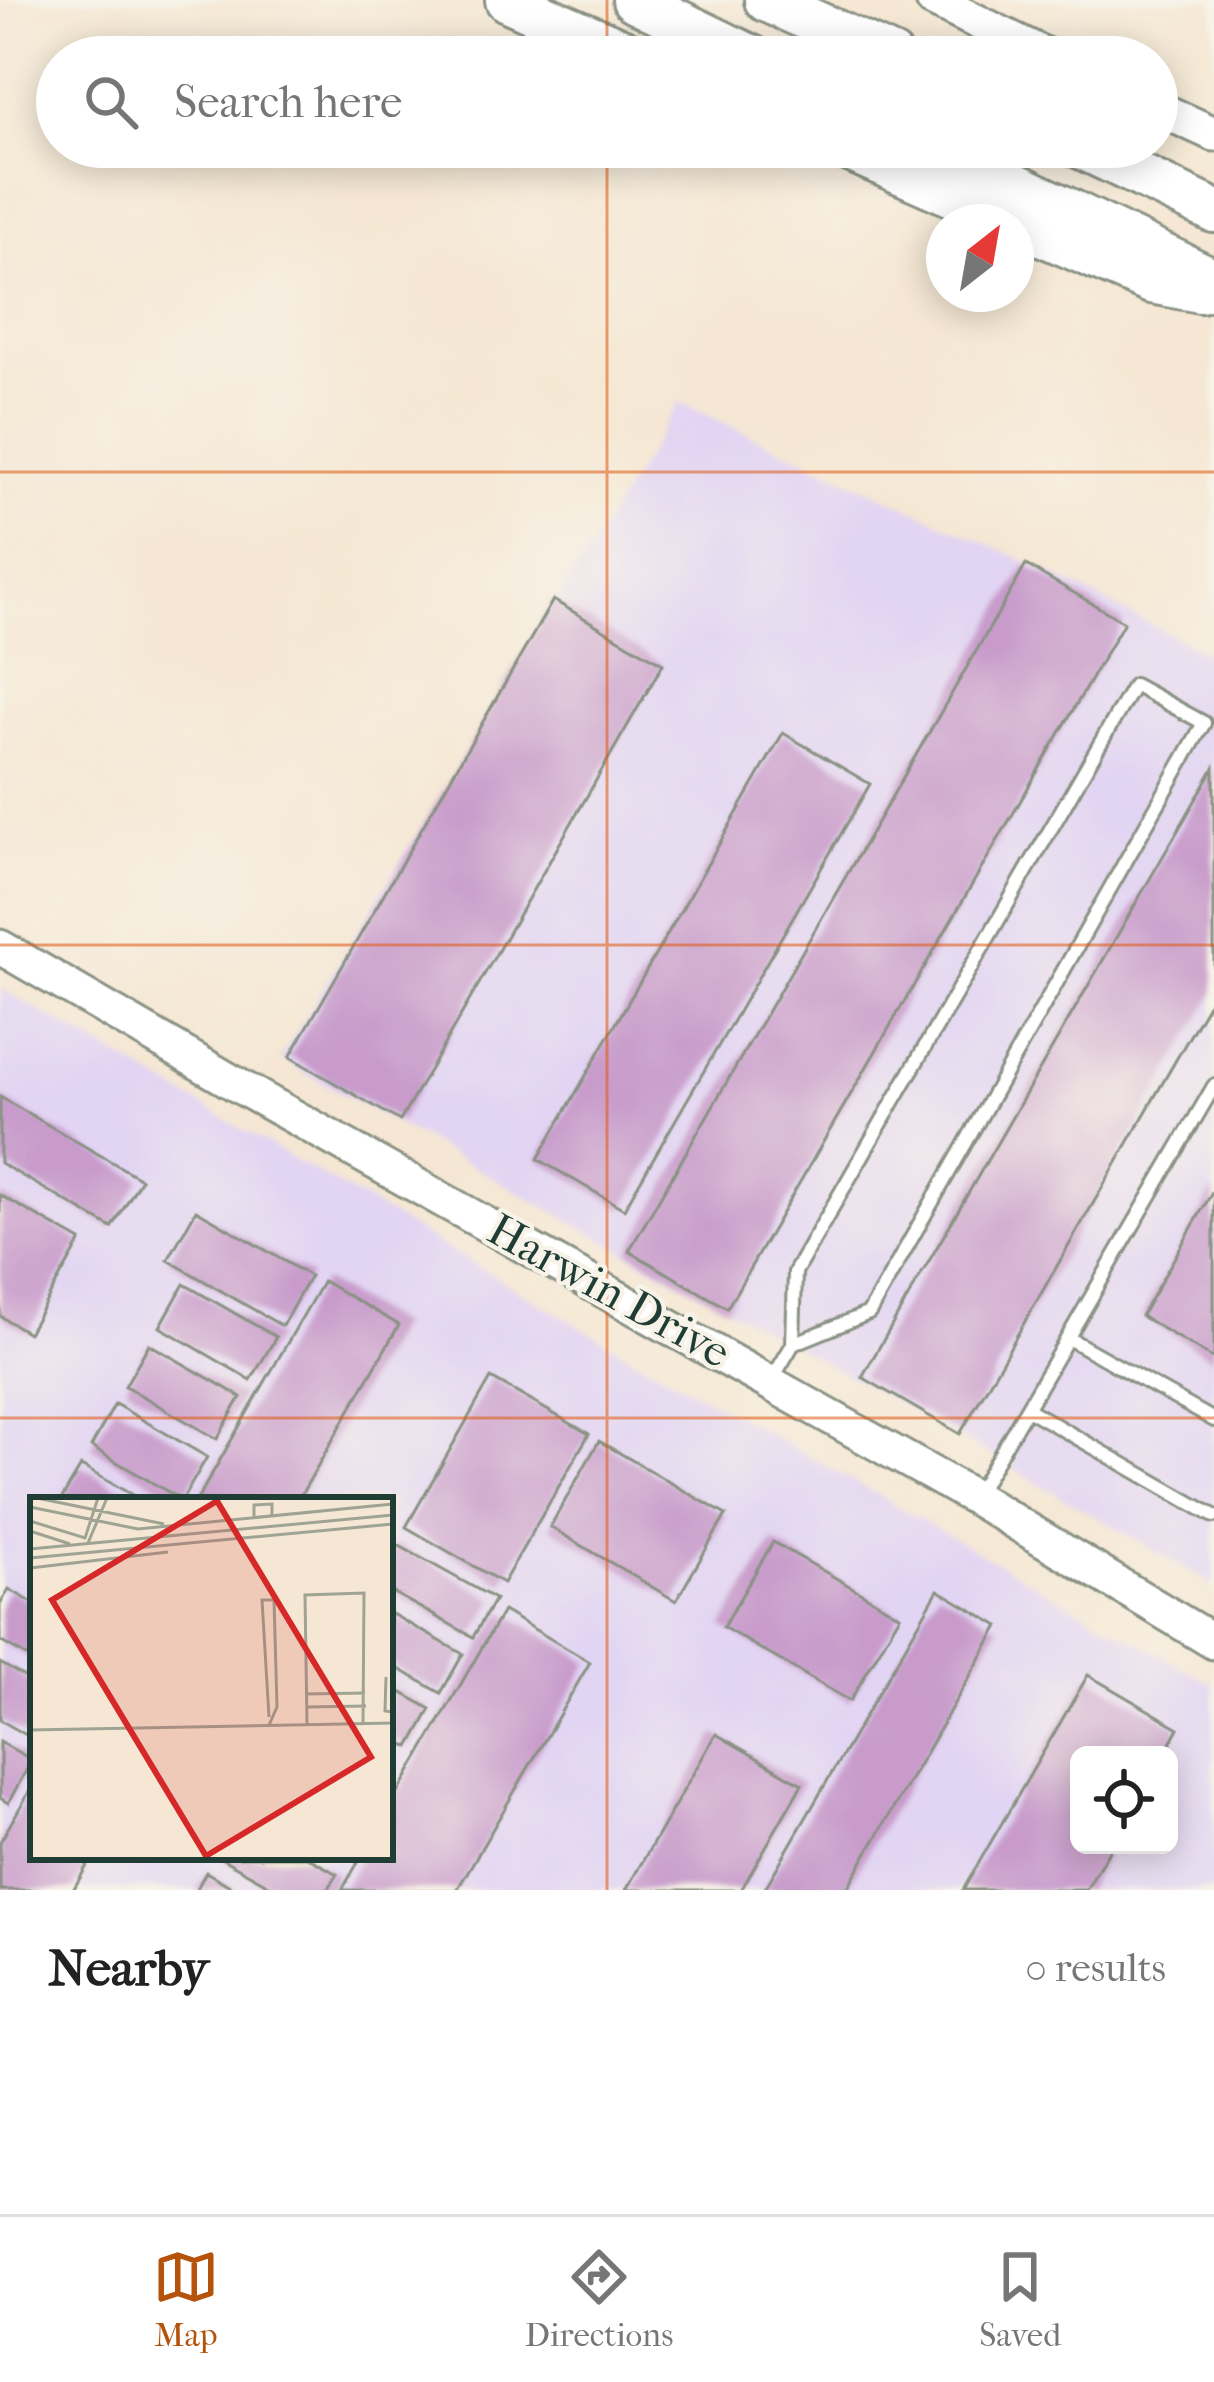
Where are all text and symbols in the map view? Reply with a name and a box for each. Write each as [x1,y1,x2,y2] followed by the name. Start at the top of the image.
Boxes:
[36,36,1178,168] search box
[78,69,144,135] icon: search
[174,76,402,129] text: Search here
[926,204,1034,312] north arrow
[479,1203,739,1379] street label: Harwin Drive
[30,1497,393,1860] inset map
[1070,1746,1178,1854] map controls
[1070,1746,1178,1854] button: locate
[48,1938,209,1998] text: Nearby
[1025,1945,1166,1991] text: 0 results
[153,2244,219,2355] tab: Map
[525,2244,673,2355] tab: Directions
[979,2244,1061,2355] tab: Saved

